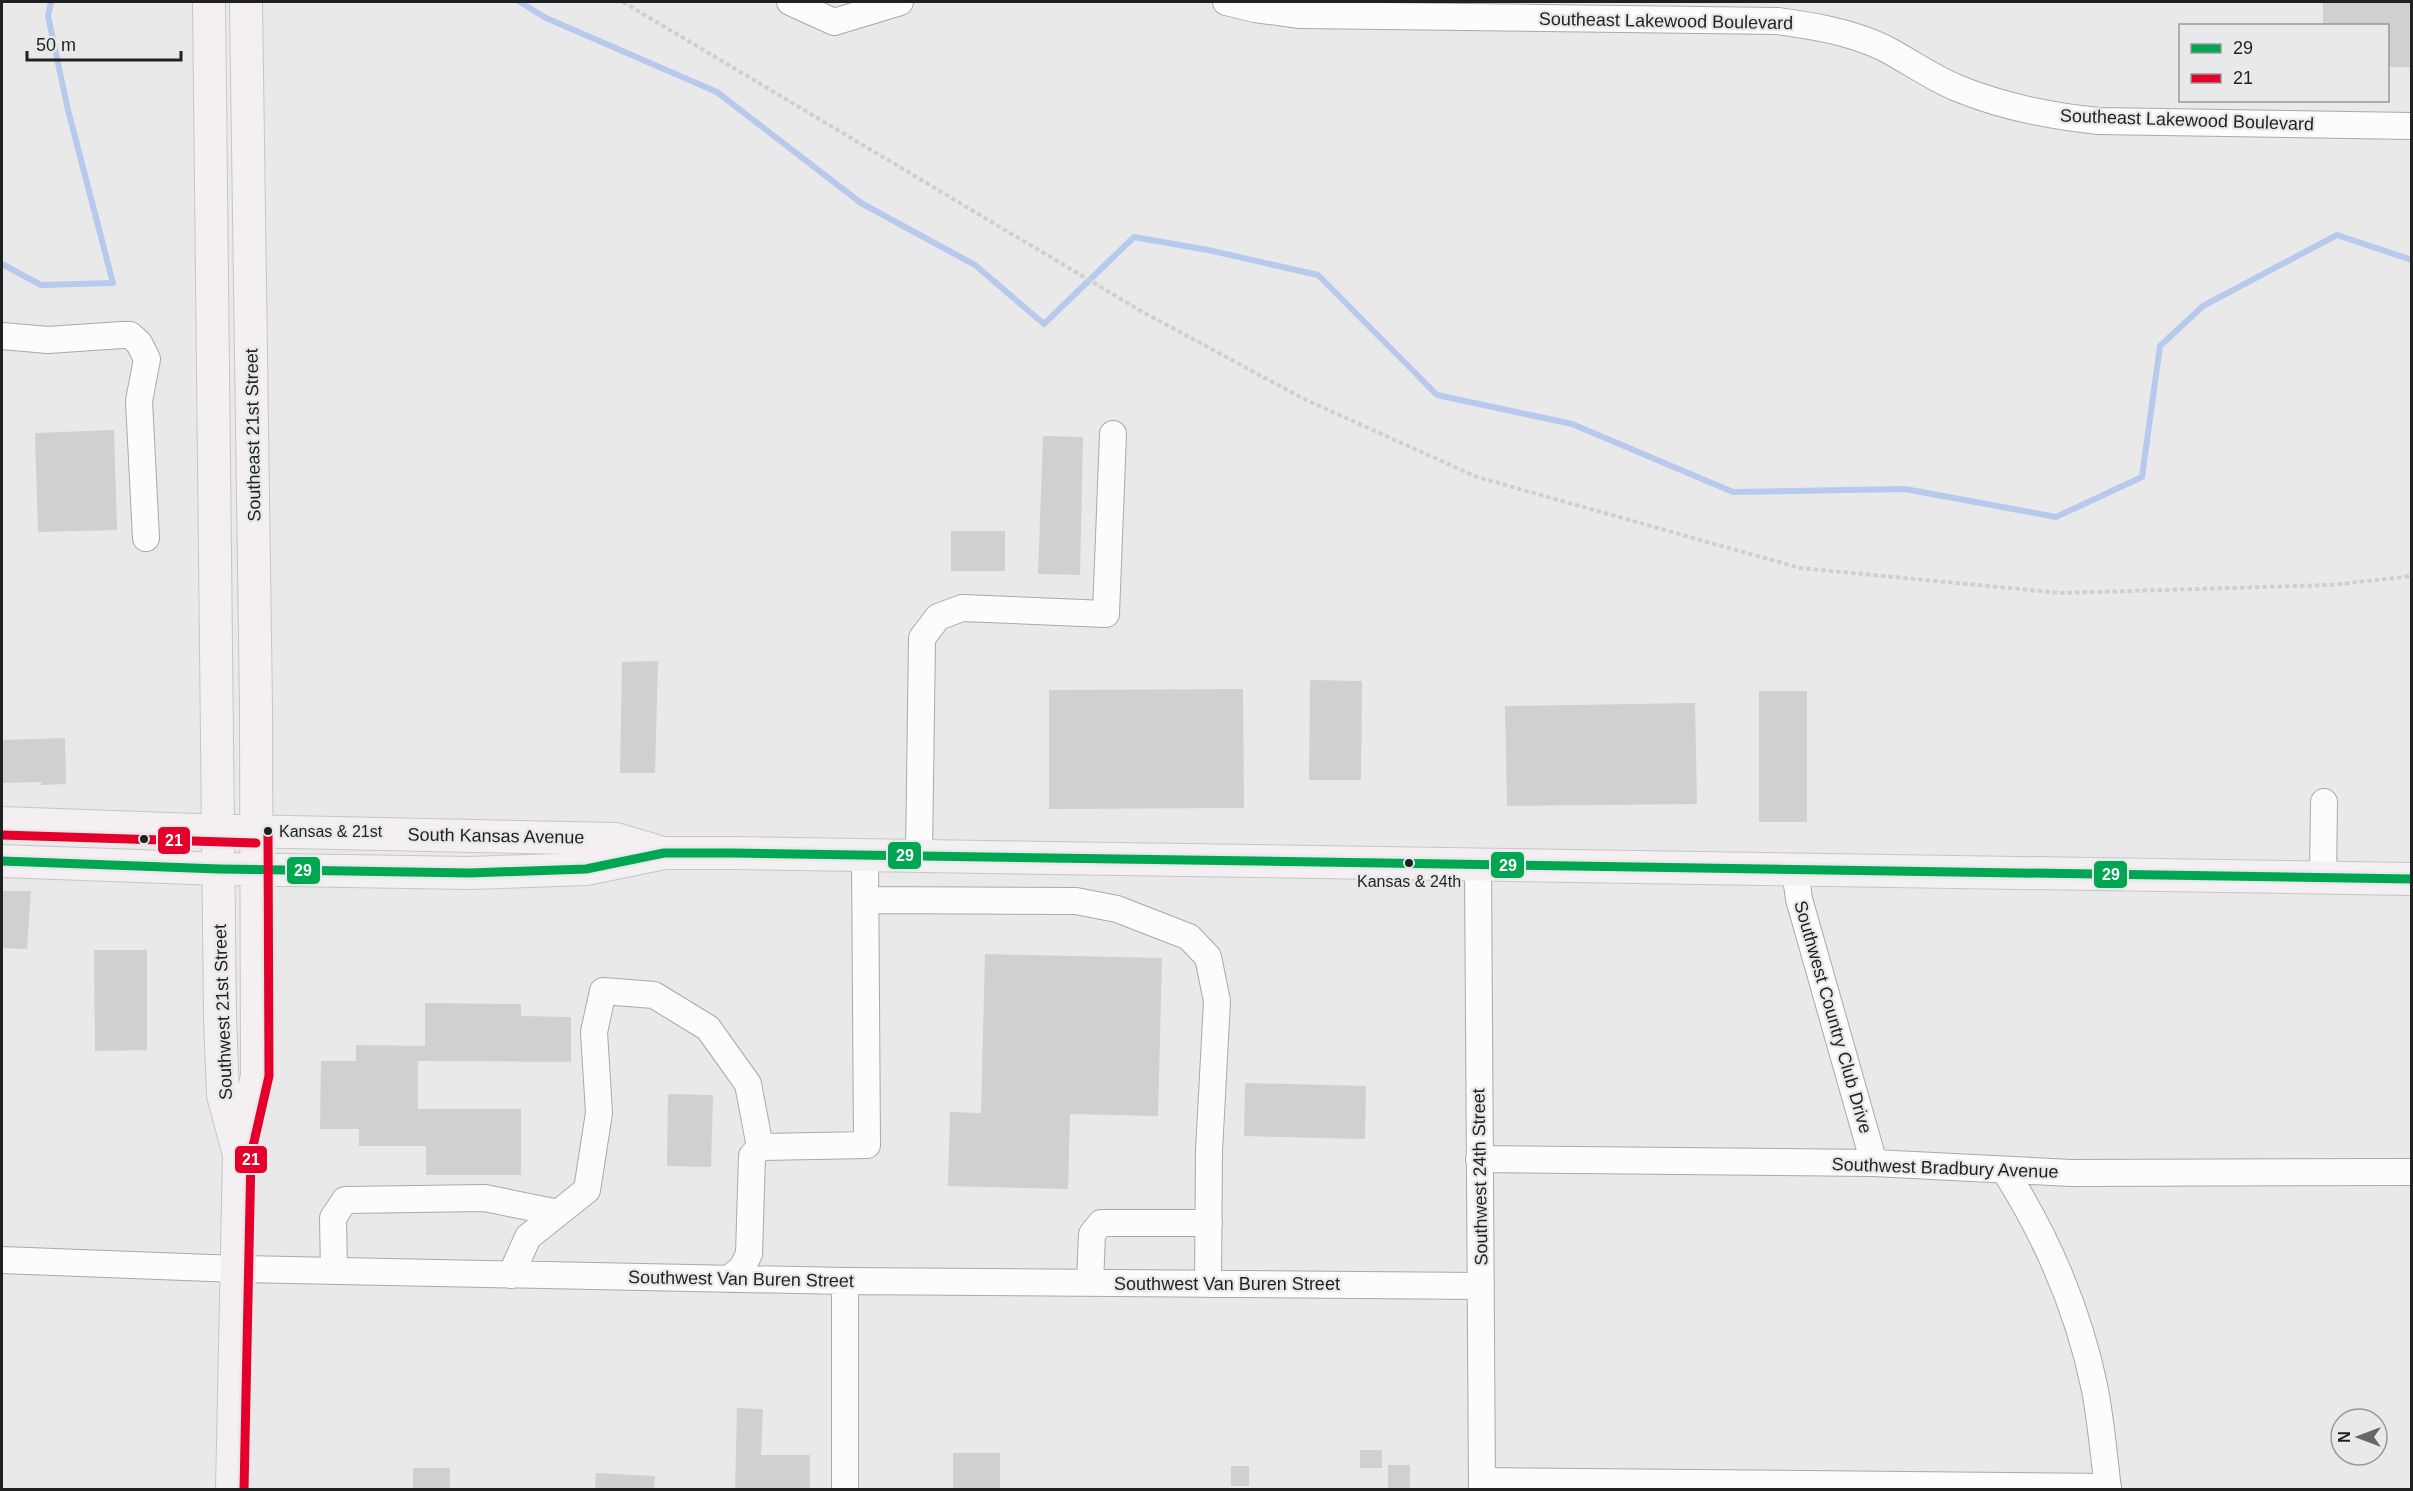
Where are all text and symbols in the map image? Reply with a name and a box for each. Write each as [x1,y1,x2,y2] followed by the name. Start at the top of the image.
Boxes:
[1539,9,1793,33] street label: Southeast Lakewood Boulevard
[27,24,182,62] scale bar
[2179,24,2389,102] legend
[36,35,76,55] text: 50 m
[2233,38,2253,58] text: 29
[2233,68,2253,88] text: 21
[2060,106,2314,134] street label: Southeast Lakewood Boulevard
[241,348,265,522] street label: Southeast 21st Street
[279,823,383,840] place label: Kansas & 21st
[407,824,585,848] street label: South Kansas Avenue
[262,825,274,837] marker: Kansas & 21st
[157,826,191,855] line badge: 21
[165,832,183,849] text: 21
[138,833,150,845] unlabelled marker
[887,841,922,870] line badge: 29
[896,847,914,864] text: 29
[1490,851,1525,879] line badge: 29
[286,856,321,885] line badge: 29
[1403,857,1415,869] marker: Kansas & 24th
[1499,857,1517,874] text: 29
[2093,860,2128,889] line badge: 29
[294,862,312,879] text: 29
[2102,866,2120,883] text: 29
[1357,873,1461,890] place label: Kansas & 24th
[1790,898,1876,1136] street label: Southwest Country Club Drive
[210,924,236,1100] street label: Southwest 21st Street
[1468,1088,1492,1266] street label: Southwest 24th Street
[234,1145,268,1174] line badge: 21
[242,1151,260,1168] text: 21
[1831,1154,2059,1182] street label: Southwest Bradbury Avenue
[628,1267,854,1291] street label: Southwest Van Buren Street
[1114,1274,1340,1294] street label: Southwest Van Buren Street
[2329,1407,2389,1467] north arrow
[2336,1431,2353,1443] text: N

